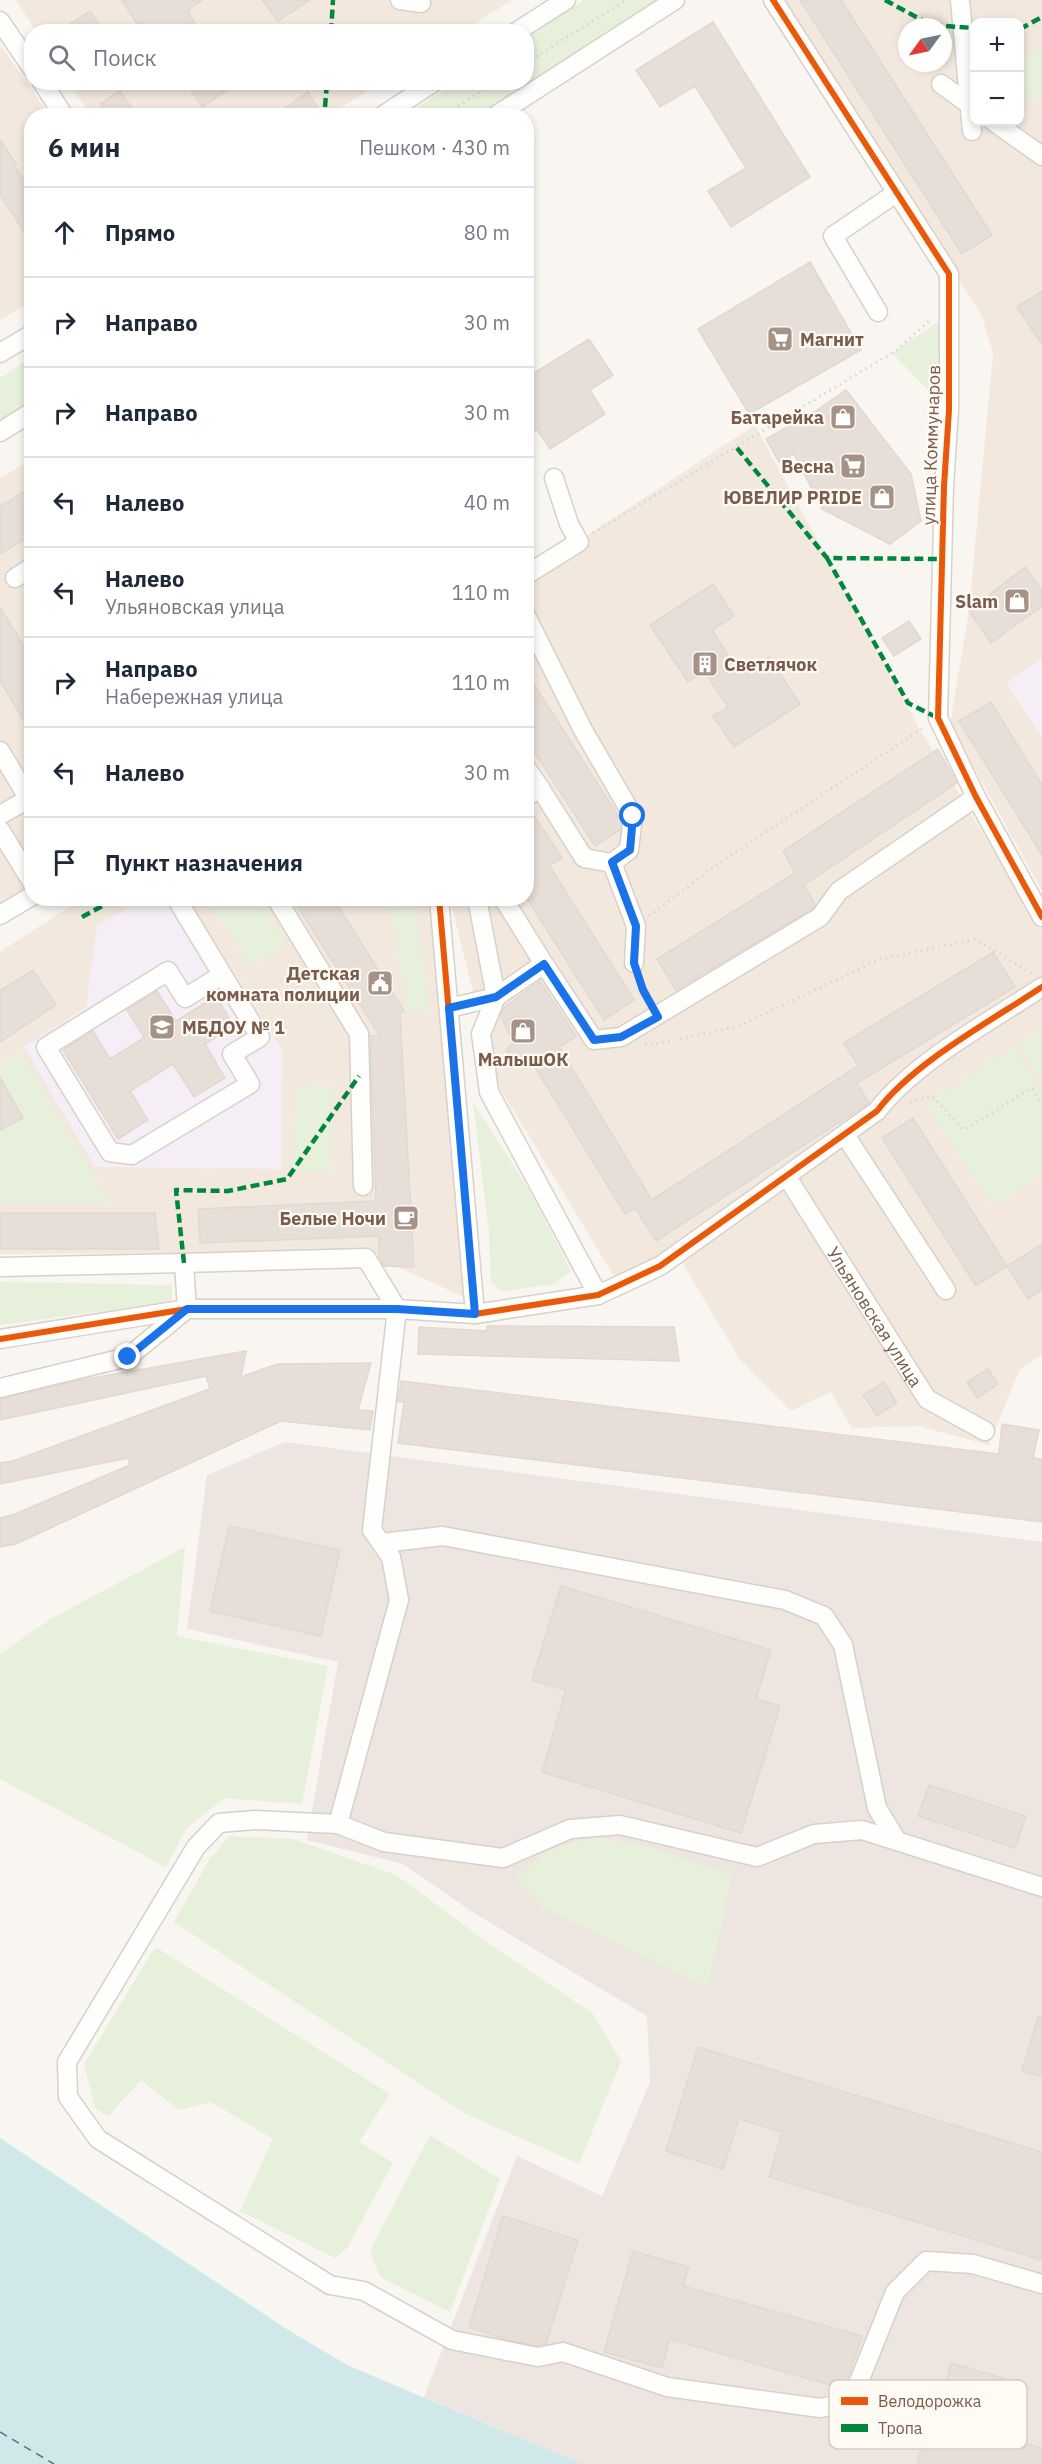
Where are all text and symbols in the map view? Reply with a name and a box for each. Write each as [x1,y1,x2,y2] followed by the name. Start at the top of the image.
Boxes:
[898,18,952,72] north arrow
[970,18,1024,126] map controls
[970,18,1024,72] button: +
[24,24,534,90] search box
[45,41,78,74] icon: search
[93,43,157,72] text: Поиск
[970,72,1024,126] button: −
[48,130,120,164] text: 6 мин
[359,134,510,161] text: Пешком · 430 m
[48,216,81,249] icon: ahead
[105,218,175,247] text: Прямо
[464,219,510,246] text: 80 m
[48,306,81,339] icon: right
[105,308,198,337] text: Направо
[464,309,510,336] text: 30 m
[765,324,795,354] supermarket icon: Магнит
[800,328,864,351] place label: Магнит
[917,364,945,526] street label: улица Коммунаров
[48,396,81,429] icon: right
[105,398,198,427] text: Направо
[464,399,510,426] text: 30 m
[828,402,858,432] shop icon: Батарейка
[730,406,824,429] place label: Батарейка
[838,451,868,481] supermarket icon: Весна
[781,455,834,478] place label: Весна
[867,482,897,512] shop icon: ЮВЕЛИР PRIDE
[48,486,81,519] icon: left
[723,486,862,509] place label: ЮВЕЛИР PRIDE
[105,488,184,517] text: Налево
[464,489,510,516] text: 40 m
[105,564,184,593] text: Налево
[48,576,81,609] icon: left
[452,579,510,606] text: 110 m
[1002,586,1032,616] shop icon: Slam
[955,590,998,613] place label: Slam
[105,593,285,620] text: Ульяновская улица
[690,649,720,679] building icon: Светлячок
[724,653,817,676] place label: Светлячок
[105,654,198,683] text: Направо
[48,666,81,699] icon: right
[452,669,510,696] text: 110 m
[105,683,283,710] text: Набережная улица
[48,756,81,789] icon: left
[105,758,184,787] text: Налево
[464,759,510,786] text: 30 m
[619,802,645,828] route start
[48,846,81,879] icon: arrive
[105,848,303,877] text: Пункт назначения
[206,962,360,1006] place label: Детская комната полиции
[365,968,395,998] public building icon: Детская комната полиции
[147,1012,177,1042] school or university icon: МБДОУ № 1
[182,1016,285,1039] place label: МБДОУ № 1
[508,1016,538,1046] shop icon: МалышОК
[478,1048,568,1071] place label: МалышОК
[391,1203,421,1233] cafe icon: Белые Ночи
[280,1207,386,1230] place label: Белые Ночи
[822,1242,928,1391] street label: Ульяновская улица
[114,1343,140,1369] route end
[829,2380,1027,2449] legend
[878,2391,982,2411] text: Велодорожка
[878,2418,923,2438] text: Тропа

